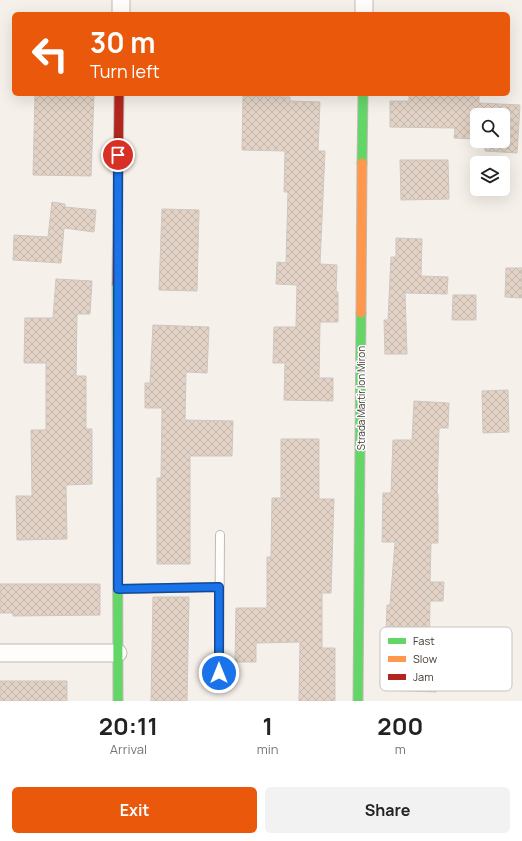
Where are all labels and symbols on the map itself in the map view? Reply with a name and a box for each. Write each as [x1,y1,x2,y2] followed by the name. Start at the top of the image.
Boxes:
[101,138,135,172] pin
[354,346,368,450] street label: Strada Martir Ion Miron
[380,627,512,691] legend
[413,633,435,648] text: Fast
[413,651,438,666] text: Slow
[198,652,240,694] position arrow
[413,669,434,684] text: Jam

